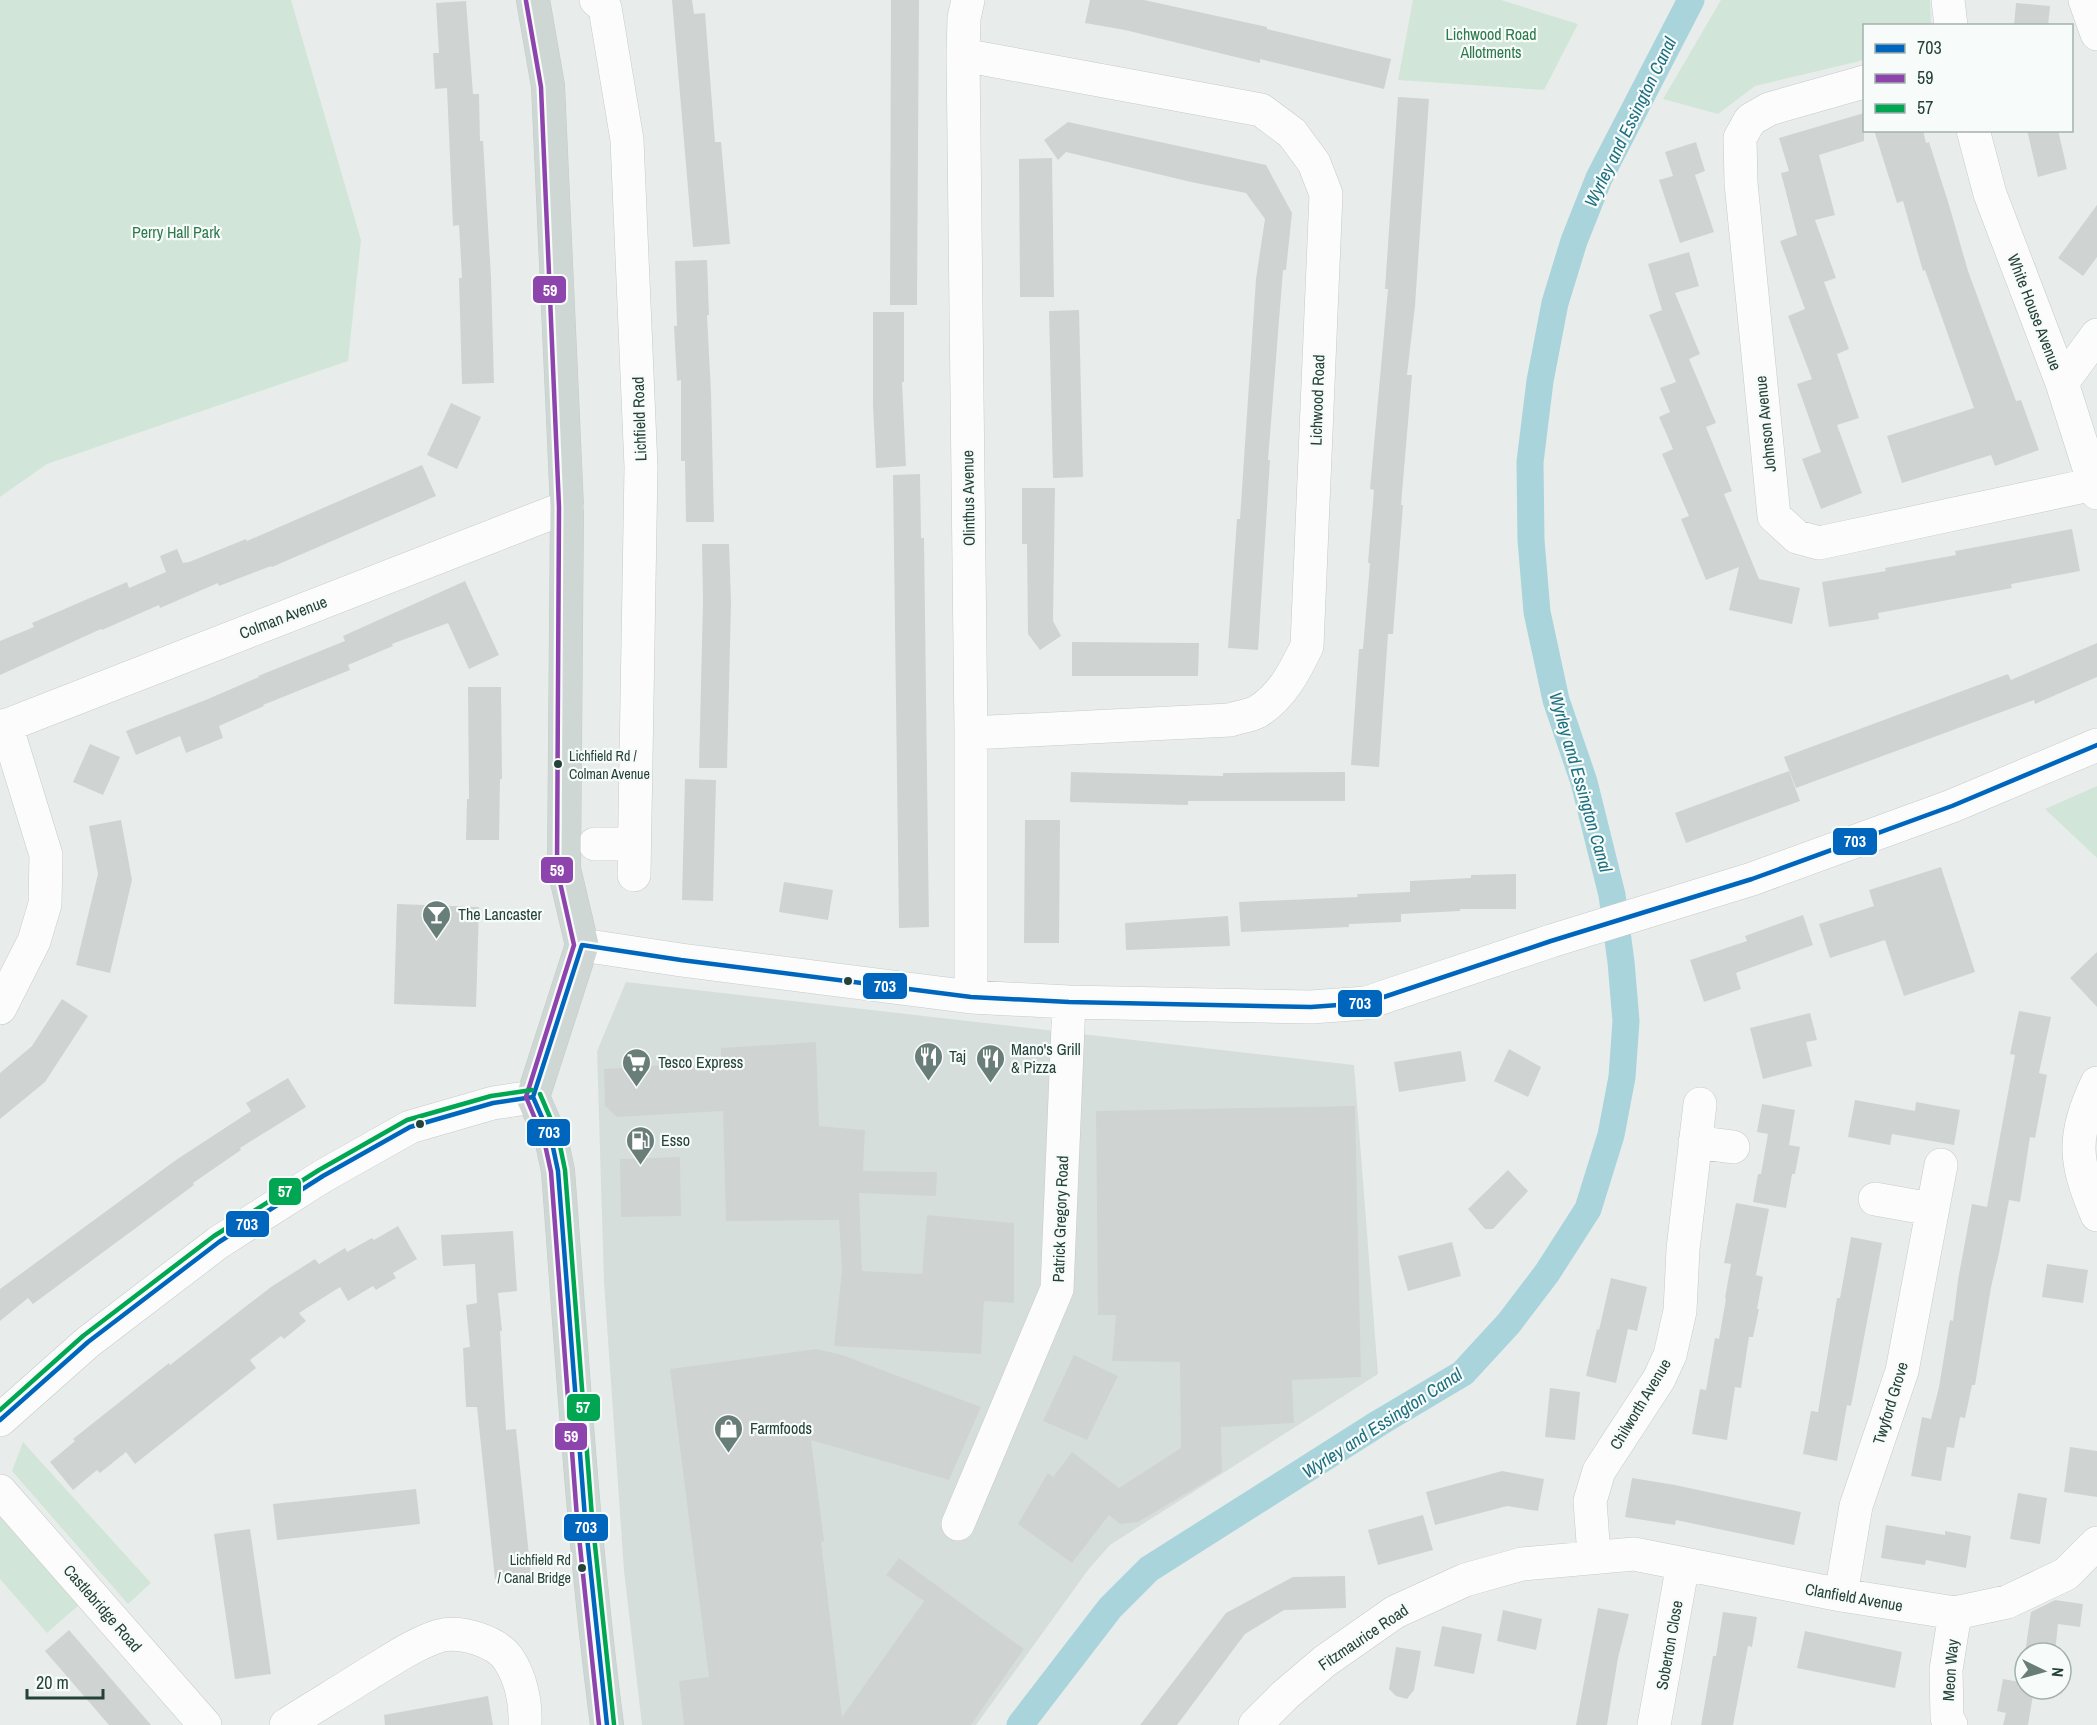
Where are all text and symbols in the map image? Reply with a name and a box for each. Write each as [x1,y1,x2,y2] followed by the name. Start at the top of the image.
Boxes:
[1445,23,1537,63] park label: Lichwood Road Allotments
[1863,24,2073,132] legend
[1578,32,1682,211] water label: Wyrley and Essington Canal
[1917,35,1942,60] text: 703
[1917,65,1933,90] text: 59
[1917,95,1933,120] text: 57
[132,221,221,243] park label: Perry Hall Park
[2003,251,2067,373] street label: White House Avenue
[532,275,567,304] line badge: 59
[543,279,557,301] text: 59
[1304,354,1330,446] street label: Lichwood Road
[1749,375,1781,473] street label: Johnson Avenue
[627,376,651,462] street label: Lichfield Road
[956,450,980,546] street label: Olinthus Avenue
[236,590,330,644] street label: Colman Avenue
[1543,689,1619,876] water label: Wyrley and Essington Canal
[569,747,650,783] place label: Lichfield Rd / Colman Avenue
[552,758,564,770] marker: Lichfield Rd / Colman Avenue
[1832,827,1878,856] line badge: 703
[1844,830,1866,852] text: 703
[540,856,574,884] line badge: 59
[550,859,564,881] text: 59
[421,898,453,940] bar icon: The Lancaster
[458,903,543,925] place label: The Lancaster
[862,972,908,1000] line badge: 703
[842,975,854,987] unlabelled marker
[874,975,896,997] text: 703
[1337,989,1383,1018] line badge: 703
[1349,992,1371,1014] text: 703
[1011,1038,1081,1078] place label: Mano's Grill & Pizza
[912,1040,944,1082] restaurant icon: Taj
[974,1042,1006,1084] restaurant icon: Mano's Grill & Pizza
[949,1045,966,1067] place label: Taj
[621,1046,653,1088] supermarket icon: Tesco Express
[658,1051,743,1073] place label: Tesco Express
[414,1118,426,1130] unlabelled marker
[526,1118,571,1147] line badge: 703
[538,1121,560,1143] text: 703
[624,1124,656,1166] fuel station icon: Esso
[661,1129,690,1151] place label: Esso
[1047,1155,1073,1283] street label: Patrick Gregory Road
[268,1177,302,1206] line badge: 57
[278,1180,292,1202] text: 57
[225,1210,270,1238] line badge: 703
[236,1213,258,1235] text: 703
[1604,1354,1676,1454] street label: Chilworth Avenue
[1867,1359,1913,1447] street label: Twyford Grove
[1297,1361,1467,1484] water label: Wyrley and Essington Canal
[566,1393,601,1422] line badge: 57
[576,1396,590,1418] text: 57
[713,1412,745,1454] shop icon: Farmfoods
[750,1417,812,1439] place label: Farmfoods
[554,1422,588,1451] line badge: 59
[564,1425,578,1447] text: 59
[563,1513,609,1542] line badge: 703
[575,1516,597,1538] text: 703
[498,1551,571,1587] place label: Lichfield Rd / Canal Bridge
[59,1559,147,1657] street label: Castlebridge Road
[576,1562,588,1574] marker: Lichfield Rd / Canal Bridge
[1803,1578,1905,1616] street label: Clanfield Avenue
[1314,1599,1412,1675] street label: Fitzmaurice Road
[1650,1599,1688,1691] street label: Soberton Close
[1937,1638,1963,1702] street label: Meon Way
[2013,1641,2073,1701] north arrow
[27,1662,104,1700] scale bar
[2047,1667,2069,1678] text: N
[36,1670,69,1695] text: 20 m

